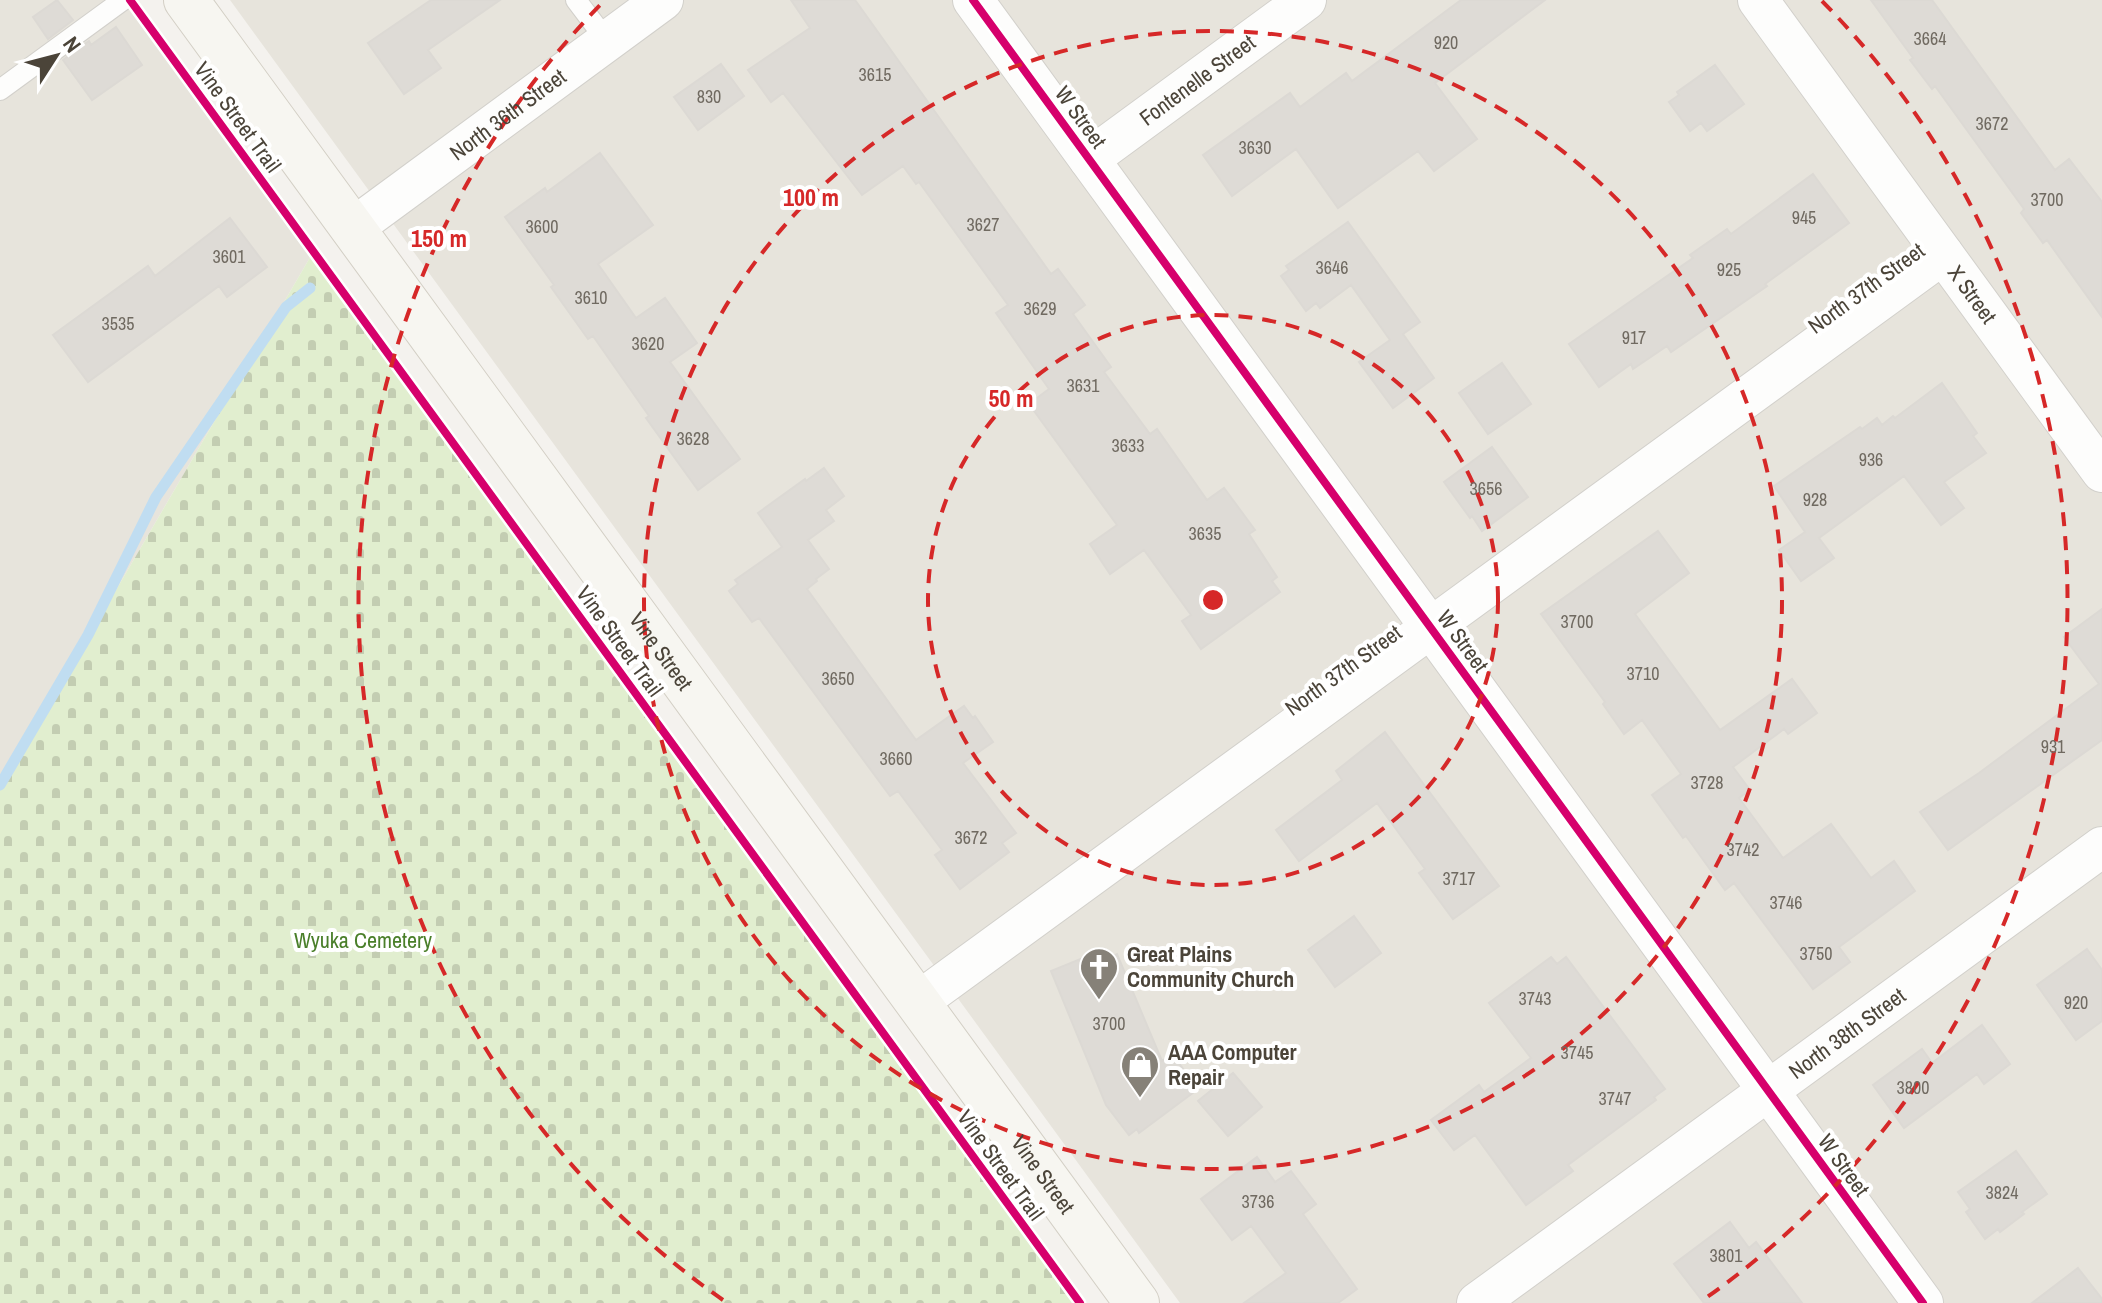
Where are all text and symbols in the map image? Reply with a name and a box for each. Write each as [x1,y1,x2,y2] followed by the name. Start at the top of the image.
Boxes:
[16,16,96,96] north arrow
[1914,26,1946,51] house number: 3664
[1133,27,1261,132] street label: Fontenelle Street
[56,30,88,58] text: N
[1434,30,1458,55] house number: 920
[188,56,288,178] street label: Vine Street Trail
[443,61,572,167] street label: North 36th Street
[859,62,891,87] house number: 3615
[1048,80,1114,154] street label: W Street
[697,84,721,109] house number: 830
[1976,111,2008,136] house number: 3672
[1239,135,1271,160] house number: 3630
[783,181,839,213] text: 100 m
[2031,187,2063,212] house number: 3700
[1792,205,1816,230] house number: 945
[967,212,999,237] house number: 3627
[526,214,558,239] house number: 3600
[411,222,467,254] text: 150 m
[1802,235,1930,341] street label: North 37th Street
[213,244,246,269] house number: 3601
[1316,255,1348,280] house number: 3646
[1717,257,1741,282] house number: 925
[1941,259,2004,329] street label: X Street
[575,285,607,310] house number: 3610
[1024,296,1056,321] house number: 3629
[102,311,134,336] house number: 3535
[1622,325,1646,350] house number: 917
[632,331,664,356] house number: 3620
[1067,373,1100,398] house number: 3631
[989,382,1033,414] text: 50 m
[677,426,709,451] house number: 3628
[1112,433,1144,458] house number: 3633
[1859,447,1883,472] house number: 936
[1470,476,1502,501] house number: 3656
[1803,487,1827,512] house number: 928
[1189,521,1221,546] house number: 3635
[571,580,669,702] street label: Vine Street Trail
[1199,586,1227,614] centre of rings
[1430,604,1496,678] street label: W Street
[625,607,699,695] street label: Vine Street
[1561,609,1593,634] house number: 3700
[1279,617,1407,723] street label: North 37th Street
[1627,661,1659,686] house number: 3710
[822,666,854,691] house number: 3650
[2041,734,2066,759] house number: 931
[880,746,912,771] house number: 3660
[1691,770,1723,795] house number: 3728
[955,825,987,850] house number: 3672
[1727,837,1759,862] house number: 3742
[1443,866,1475,891] house number: 3717
[1770,890,1802,915] house number: 3746
[294,925,432,955] park label: Wyuka Cemetery
[1127,939,1294,994] place label: Great Plains Community Church
[1800,941,1832,966] house number: 3750
[1078,946,1120,1001] church icon: Great Plains Community Church
[1783,980,1911,1086] street label: North 38th Street
[1519,986,1551,1011] house number: 3743
[2064,990,2088,1015] house number: 920
[1093,1011,1125,1036] house number: 3700
[1168,1037,1297,1092] place label: AAA Computer Repair
[1561,1040,1593,1065] house number: 3745
[1119,1044,1161,1099] shop icon: AAA Computer Repair
[1897,1075,1929,1100] house number: 3800
[1599,1086,1631,1111] house number: 3747
[952,1104,1050,1226] street label: Vine Street Trail
[1811,1128,1877,1202] street label: W Street
[1007,1131,1081,1219] street label: Vine Street
[1986,1180,2018,1205] house number: 3824
[1242,1189,1274,1214] house number: 3736
[1710,1243,1743,1268] house number: 3801

